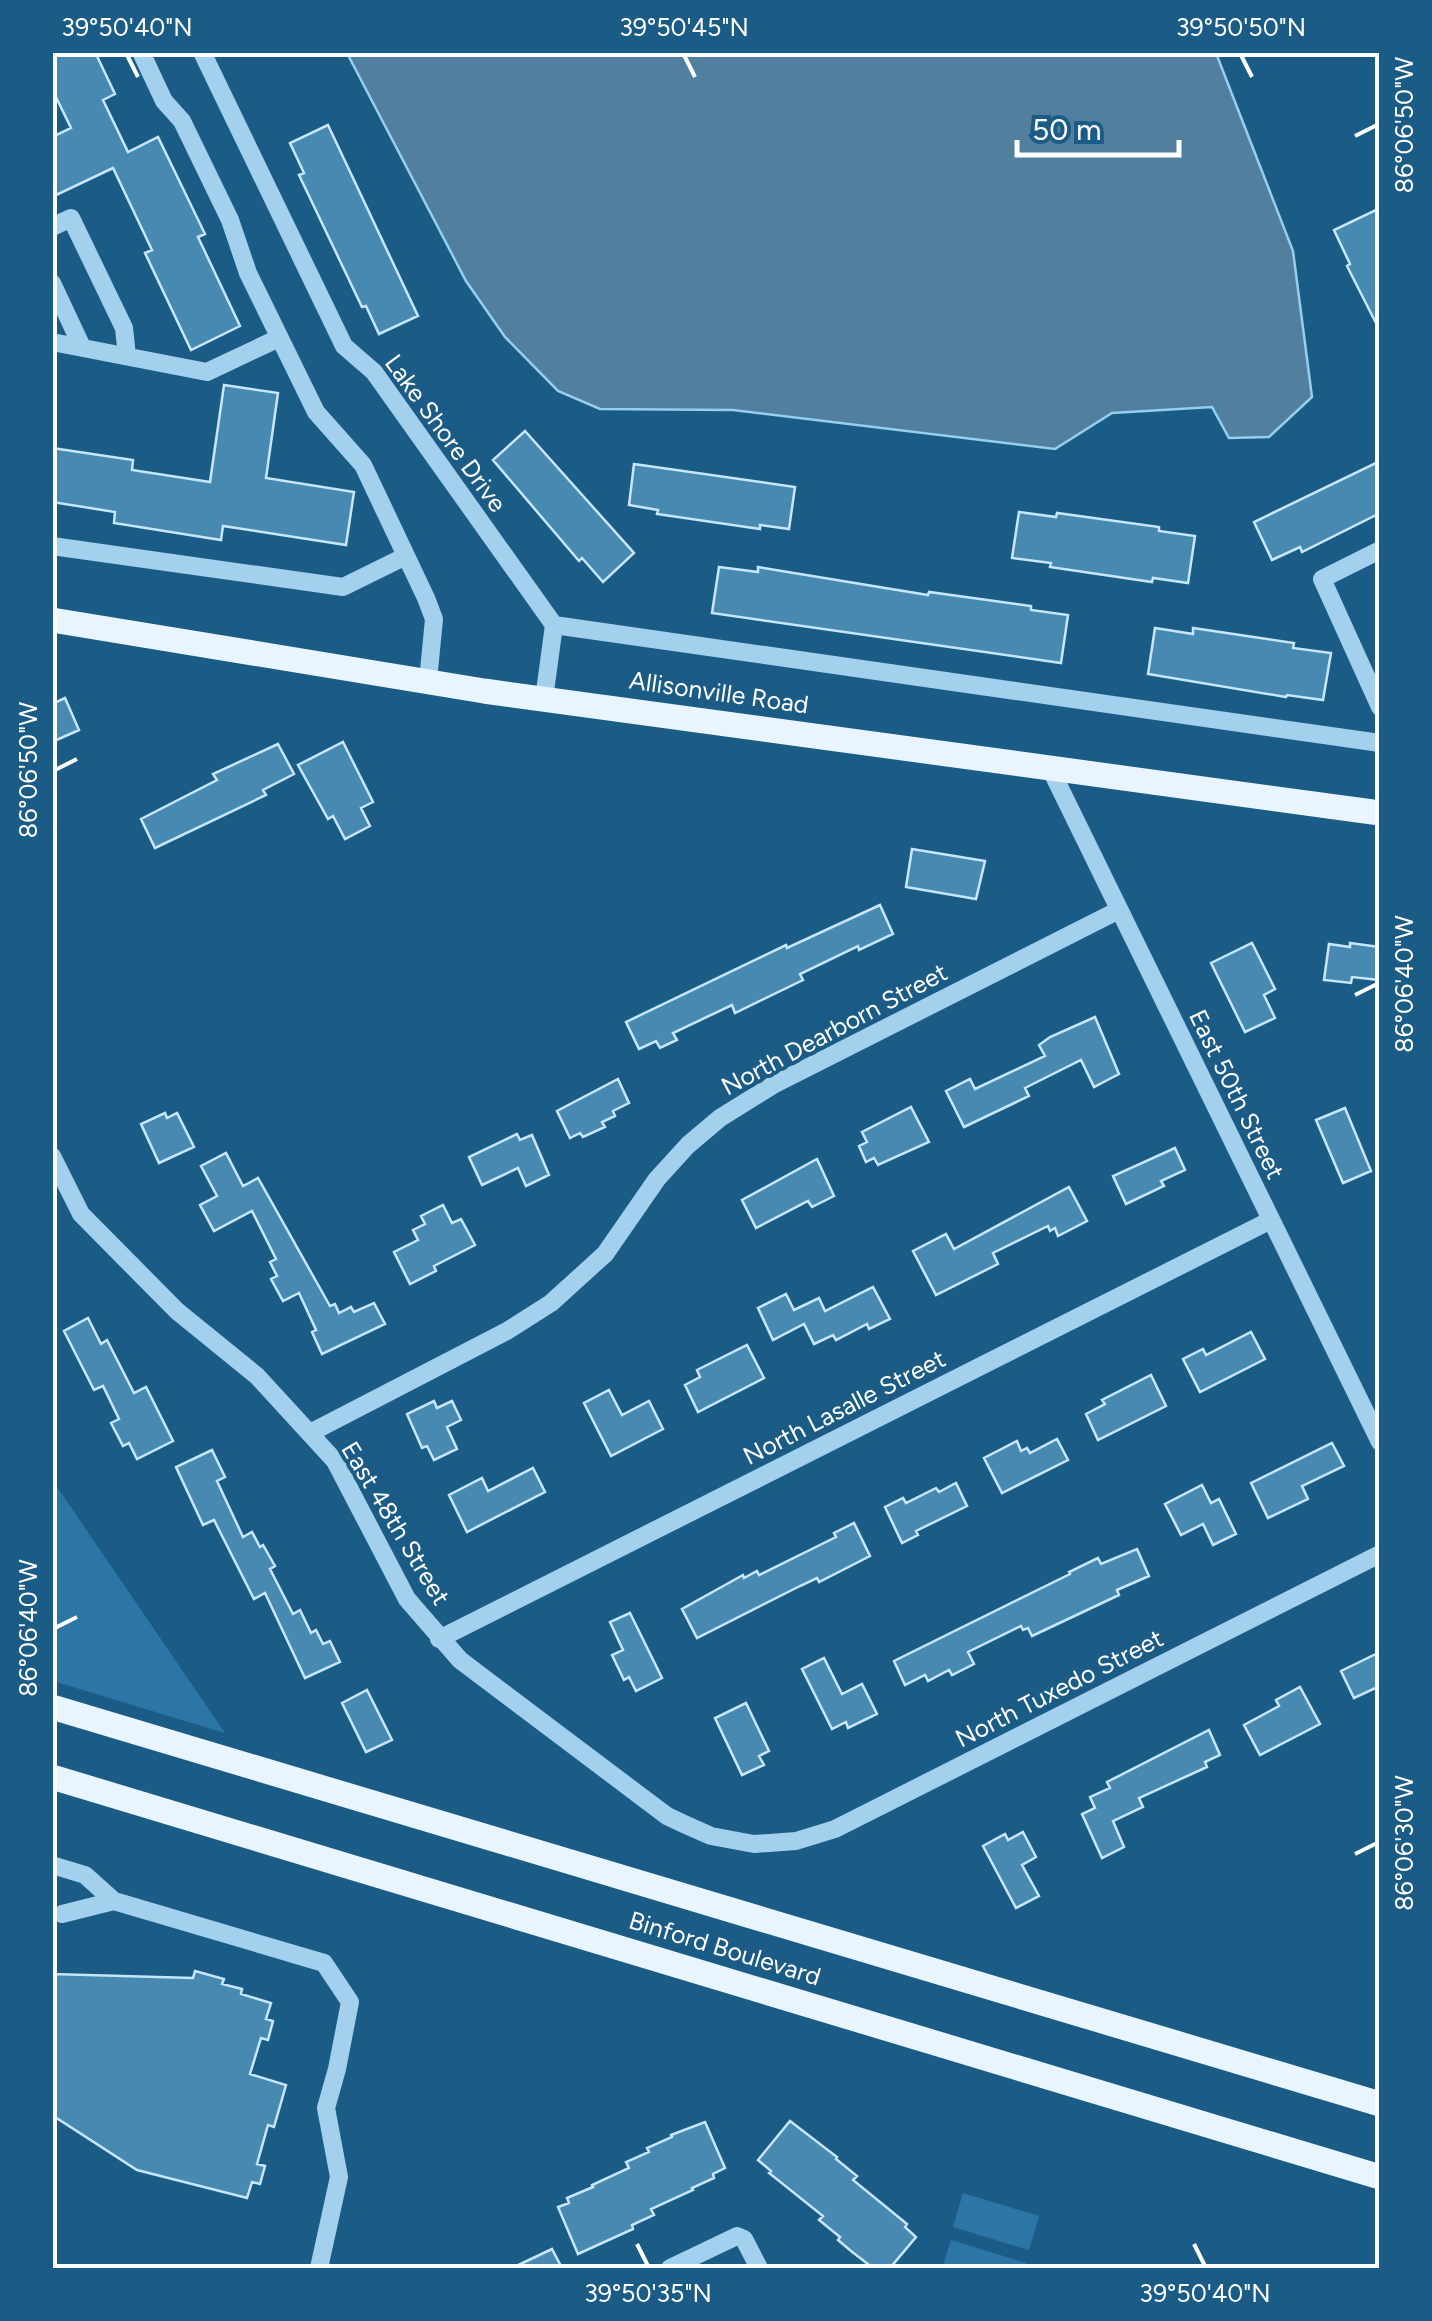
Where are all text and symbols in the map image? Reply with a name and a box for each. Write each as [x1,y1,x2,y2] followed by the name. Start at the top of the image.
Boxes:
[61,12,193,42] text: 39°50'40"N
[619,12,749,42] text: 39°50'45"N
[1176,12,1306,42] text: 39°50'50"N
[1389,57,1419,193] text: 86°06'50"W
[1017,95,1180,157] scale bar
[1032,111,1101,148] text: 50 m
[379,348,513,518] street label: Lake Shore Drive
[627,665,811,719] street label: Allisonville Road
[13,702,43,838] text: 86°06'50"W
[1389,915,1419,1053] text: 86°06'40"W
[716,957,952,1101] street label: North Dearborn Street
[1183,1004,1291,1184] street label: East 50th Street
[738,1343,950,1471] street label: North Lasalle Street
[335,1436,457,1610] street label: East 48th Street
[13,1559,43,1697] text: 86°06'40"W
[950,1623,1168,1753] street label: North Tuxedo Street
[1389,1775,1419,1911] text: 86°06'30"W
[625,1905,825,1991] street label: Binford Boulevard
[584,2278,712,2308] text: 39°50'35"N
[1139,2278,1271,2308] text: 39°50'40"N

